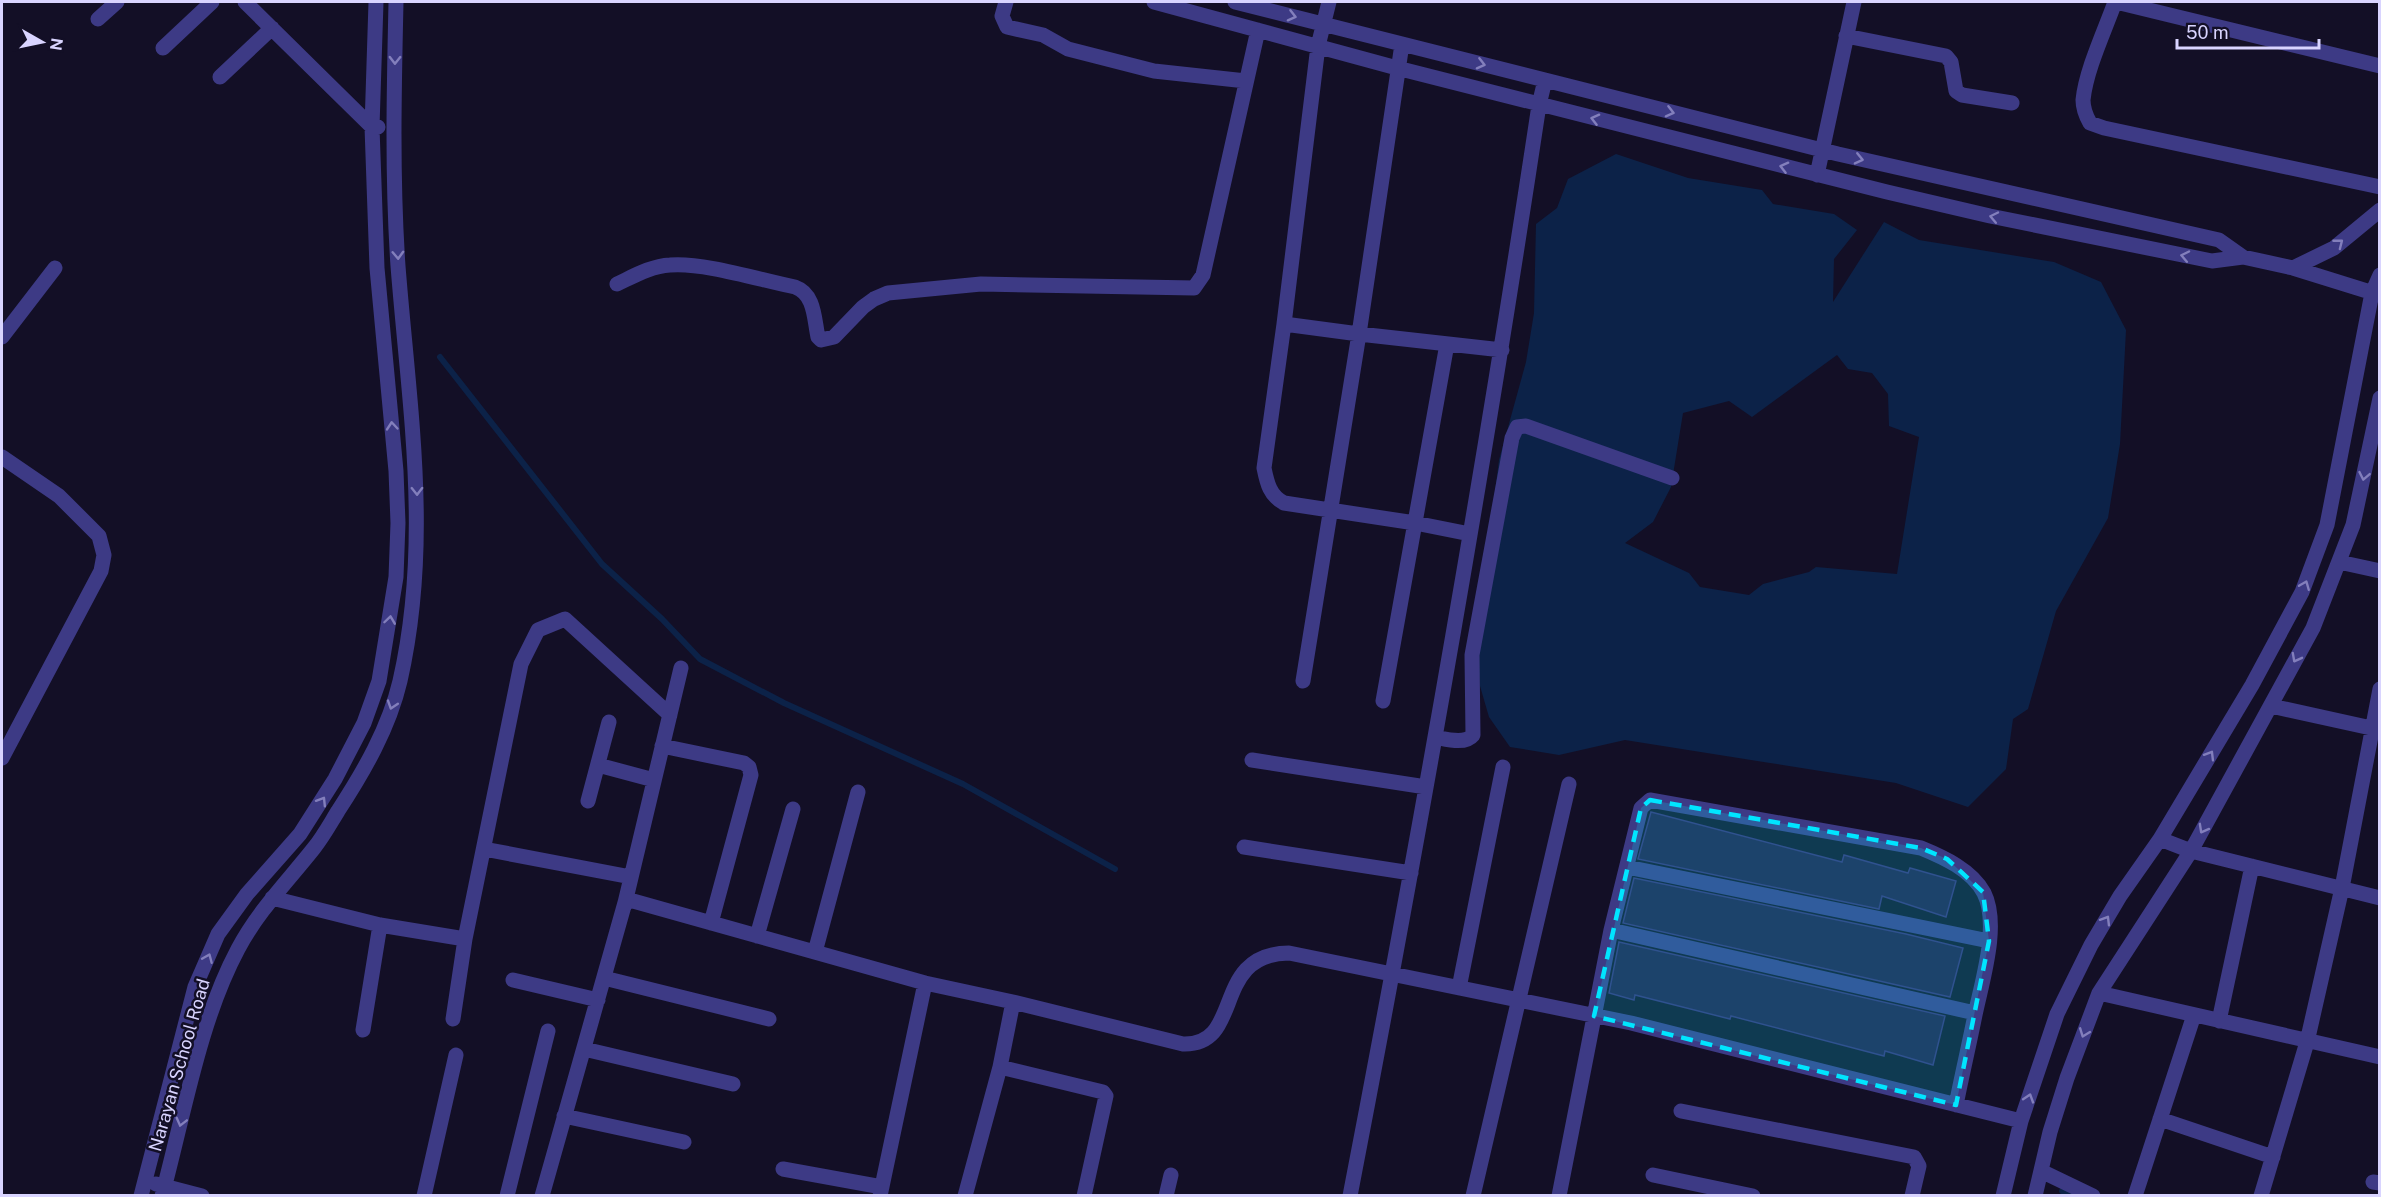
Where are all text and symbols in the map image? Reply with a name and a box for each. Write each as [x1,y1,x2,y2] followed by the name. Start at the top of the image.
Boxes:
[1287,8,1297,21] one-way arrow
[12,12,72,72] north arrow
[2177,12,2320,50] scale bar
[2186,22,2229,43] text: 50 m
[46,37,67,52] text: N
[388,55,401,64] one-way arrow
[1476,56,1486,69] one-way arrow
[1665,104,1675,117] one-way arrow
[1590,114,1600,127] one-way arrow
[1854,152,1864,165] one-way arrow
[1779,161,1789,174] one-way arrow
[1990,211,2000,224] one-way arrow
[2332,239,2343,250] one-way arrow
[391,250,404,259] one-way arrow
[2181,250,2191,263] one-way arrow
[386,421,399,430] one-way arrow
[2358,471,2371,481] one-way arrow
[410,487,423,496] one-way arrow
[2298,580,2310,591] one-way arrow
[384,616,396,625] one-way arrow
[2292,652,2304,663] one-way arrow
[387,699,399,710] one-way arrow
[2202,751,2214,761] one-way arrow
[314,797,326,807] one-way arrow
[2199,823,2210,834] one-way arrow
[2099,916,2110,926] one-way arrow
[201,953,213,964] one-way arrow
[144,976,214,1154] street label: Narayan School Road
[2078,1027,2091,1038] one-way arrow
[2021,1093,2034,1104] one-way arrow
[175,1117,188,1127] one-way arrow

